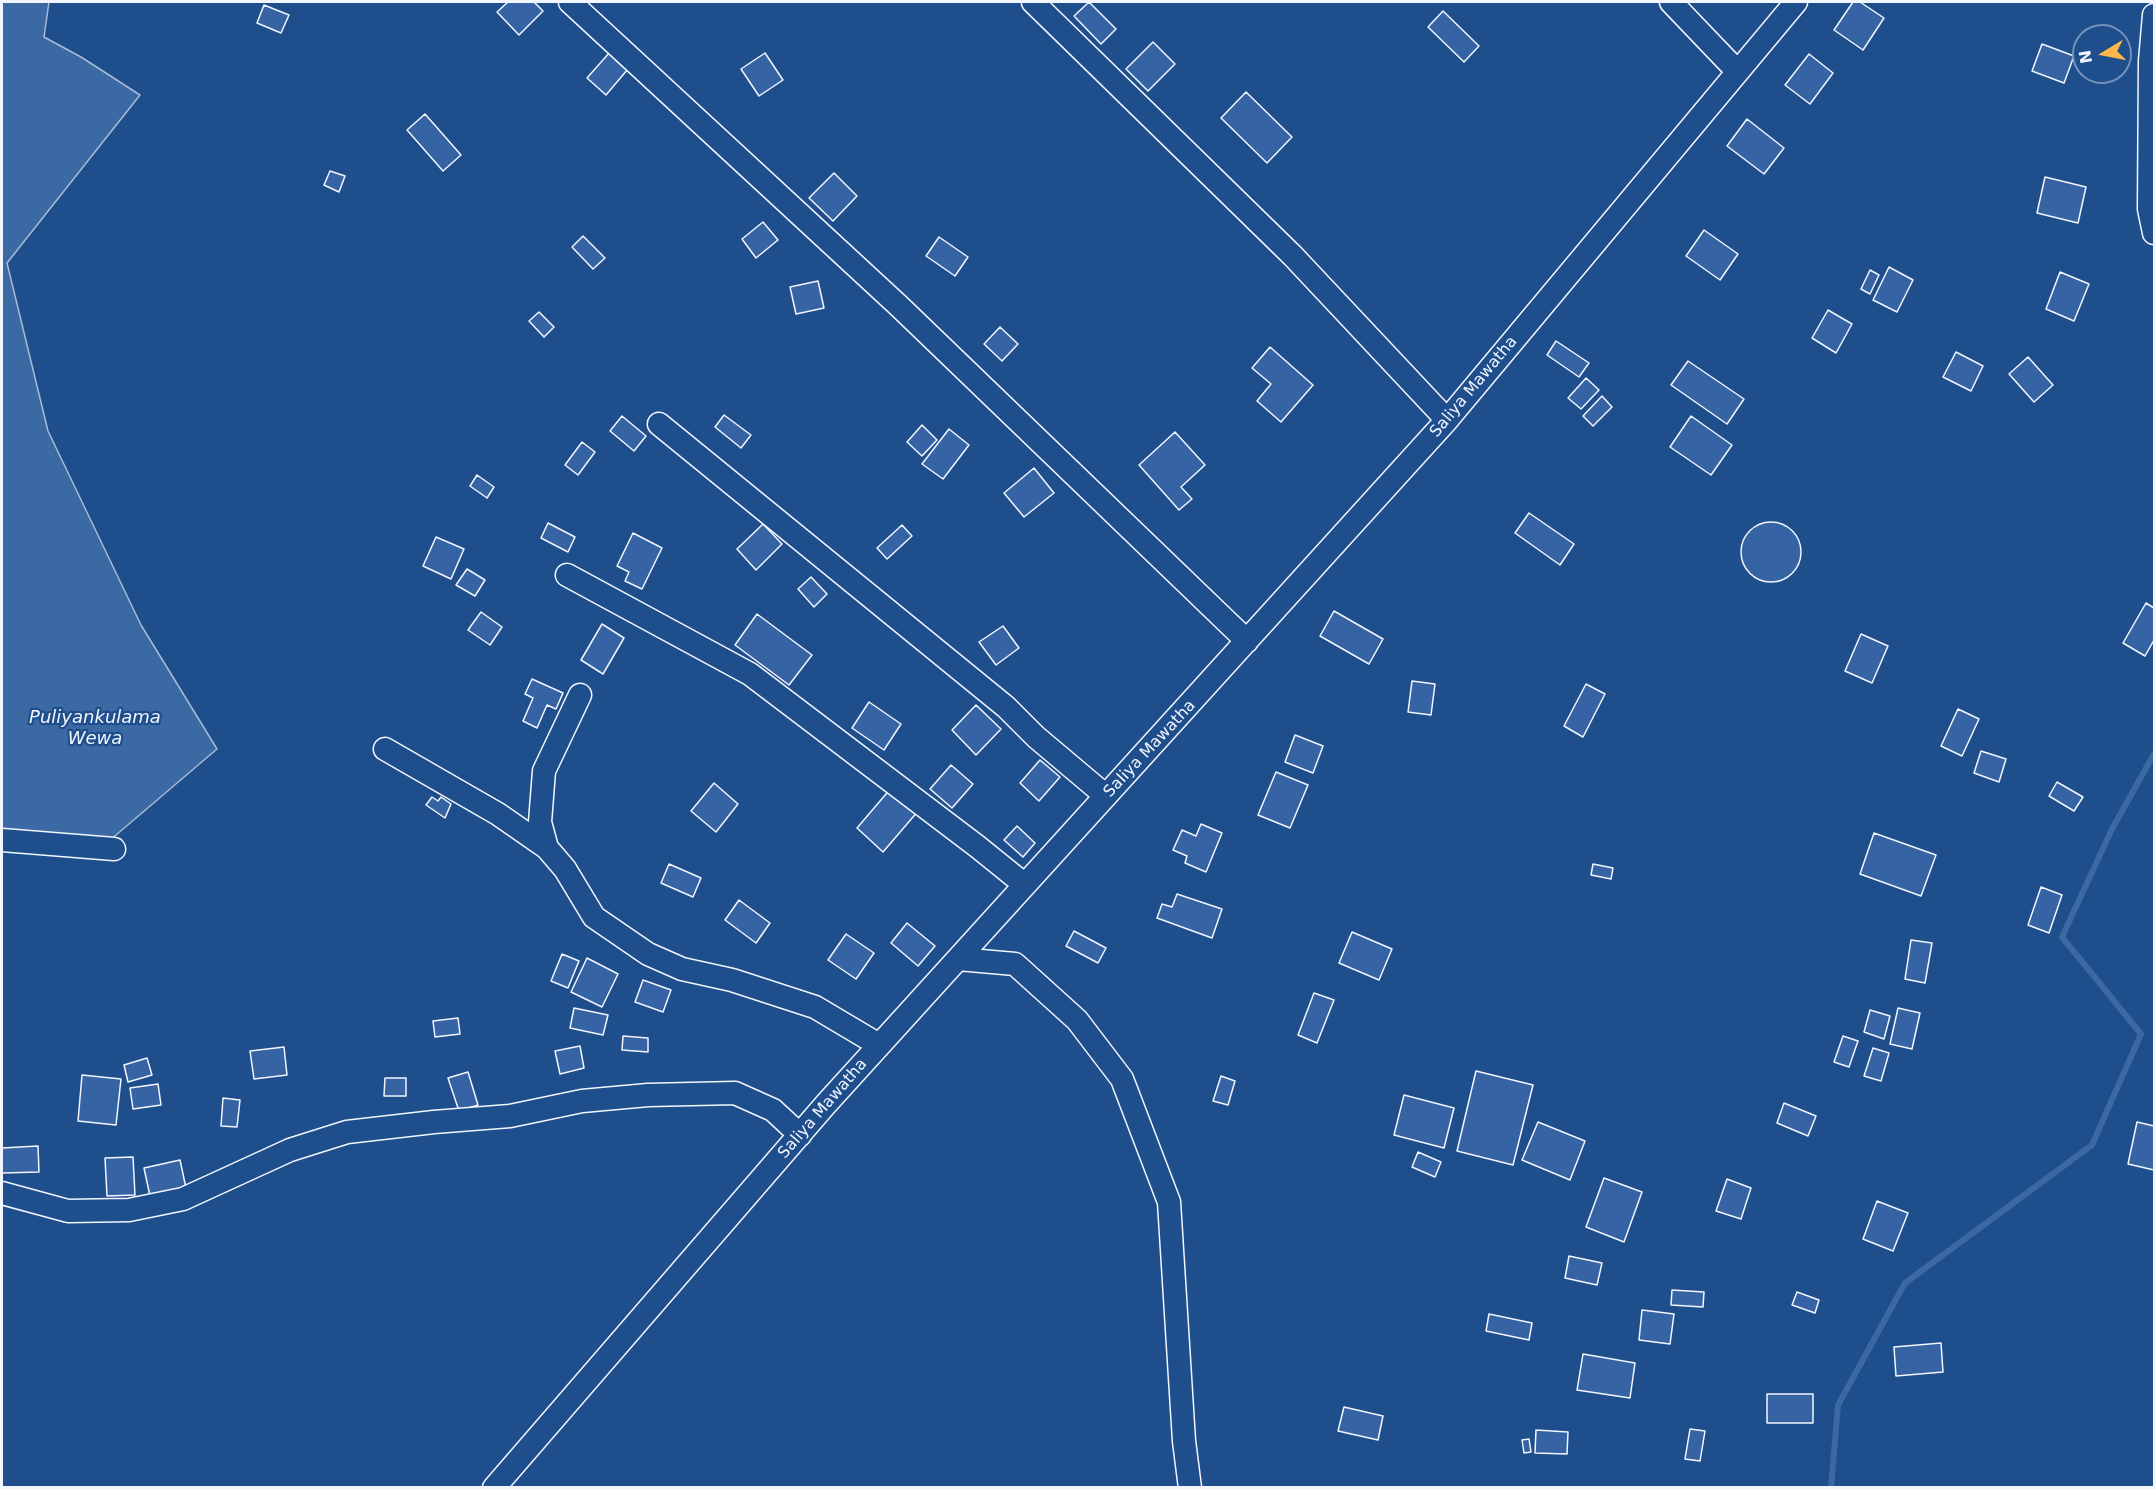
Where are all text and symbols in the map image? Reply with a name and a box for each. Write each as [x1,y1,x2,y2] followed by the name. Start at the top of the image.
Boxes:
[2072,24,2132,84] north arrow
[2075,49,2096,65] text: N
[1426,333,1522,441] street label: Saliya Mawatha
[1100,696,1200,802] street label: Saliya Mawatha
[29,707,161,750] water label: Puliyankulama Wewa
[774,1055,872,1163] street label: Saliya Mawatha

